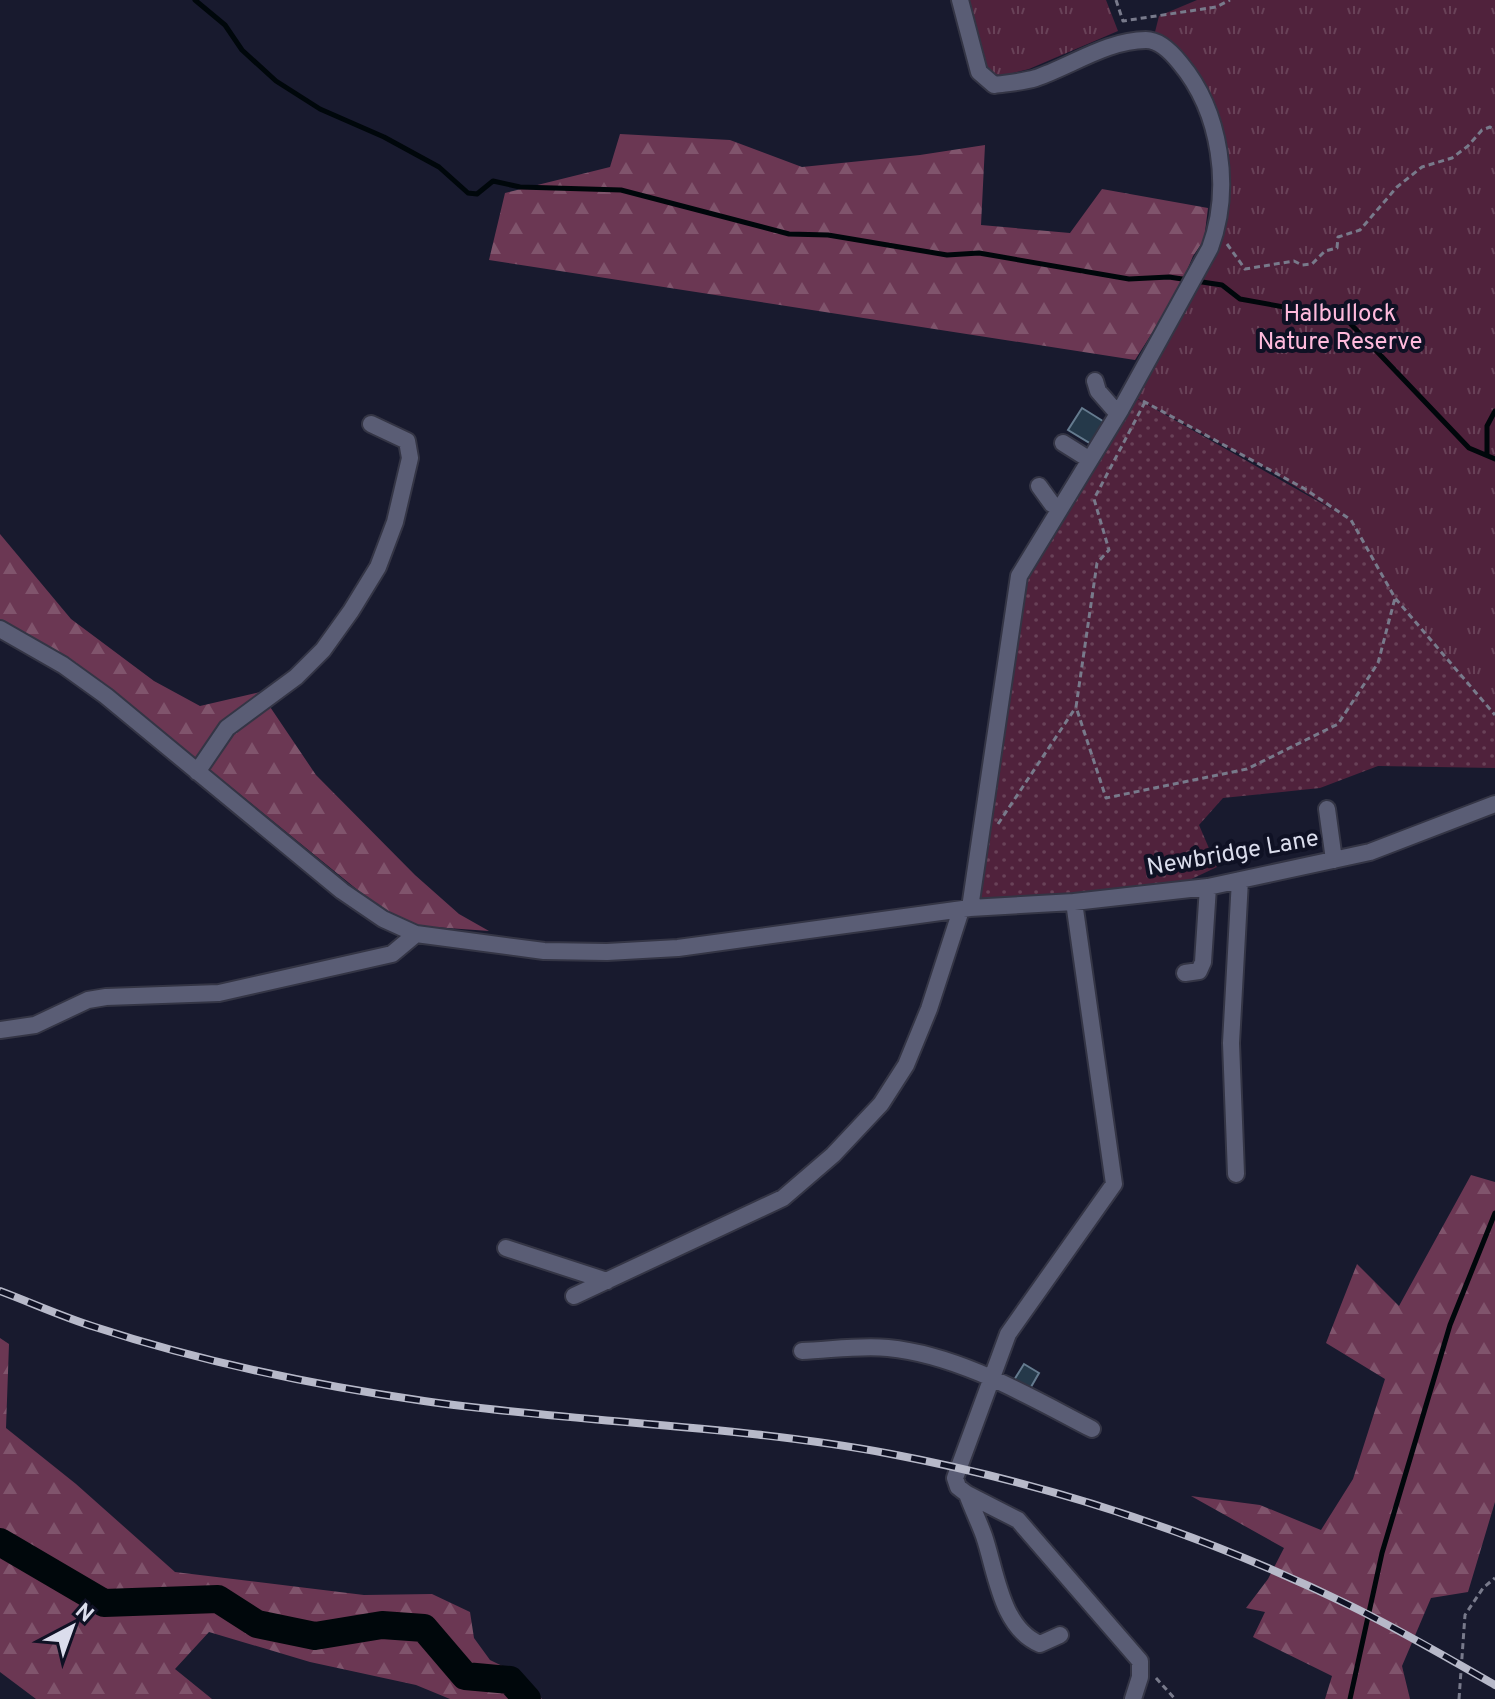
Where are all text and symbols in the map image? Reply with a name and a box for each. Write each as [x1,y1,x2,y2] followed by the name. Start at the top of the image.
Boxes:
[1258,300,1422,358] park label: Halbullock Nature Reserve
[1145,824,1321,884] street label: Newbridge Lane
[32,1587,112,1667] north arrow
[69,1598,98,1629] text: N

